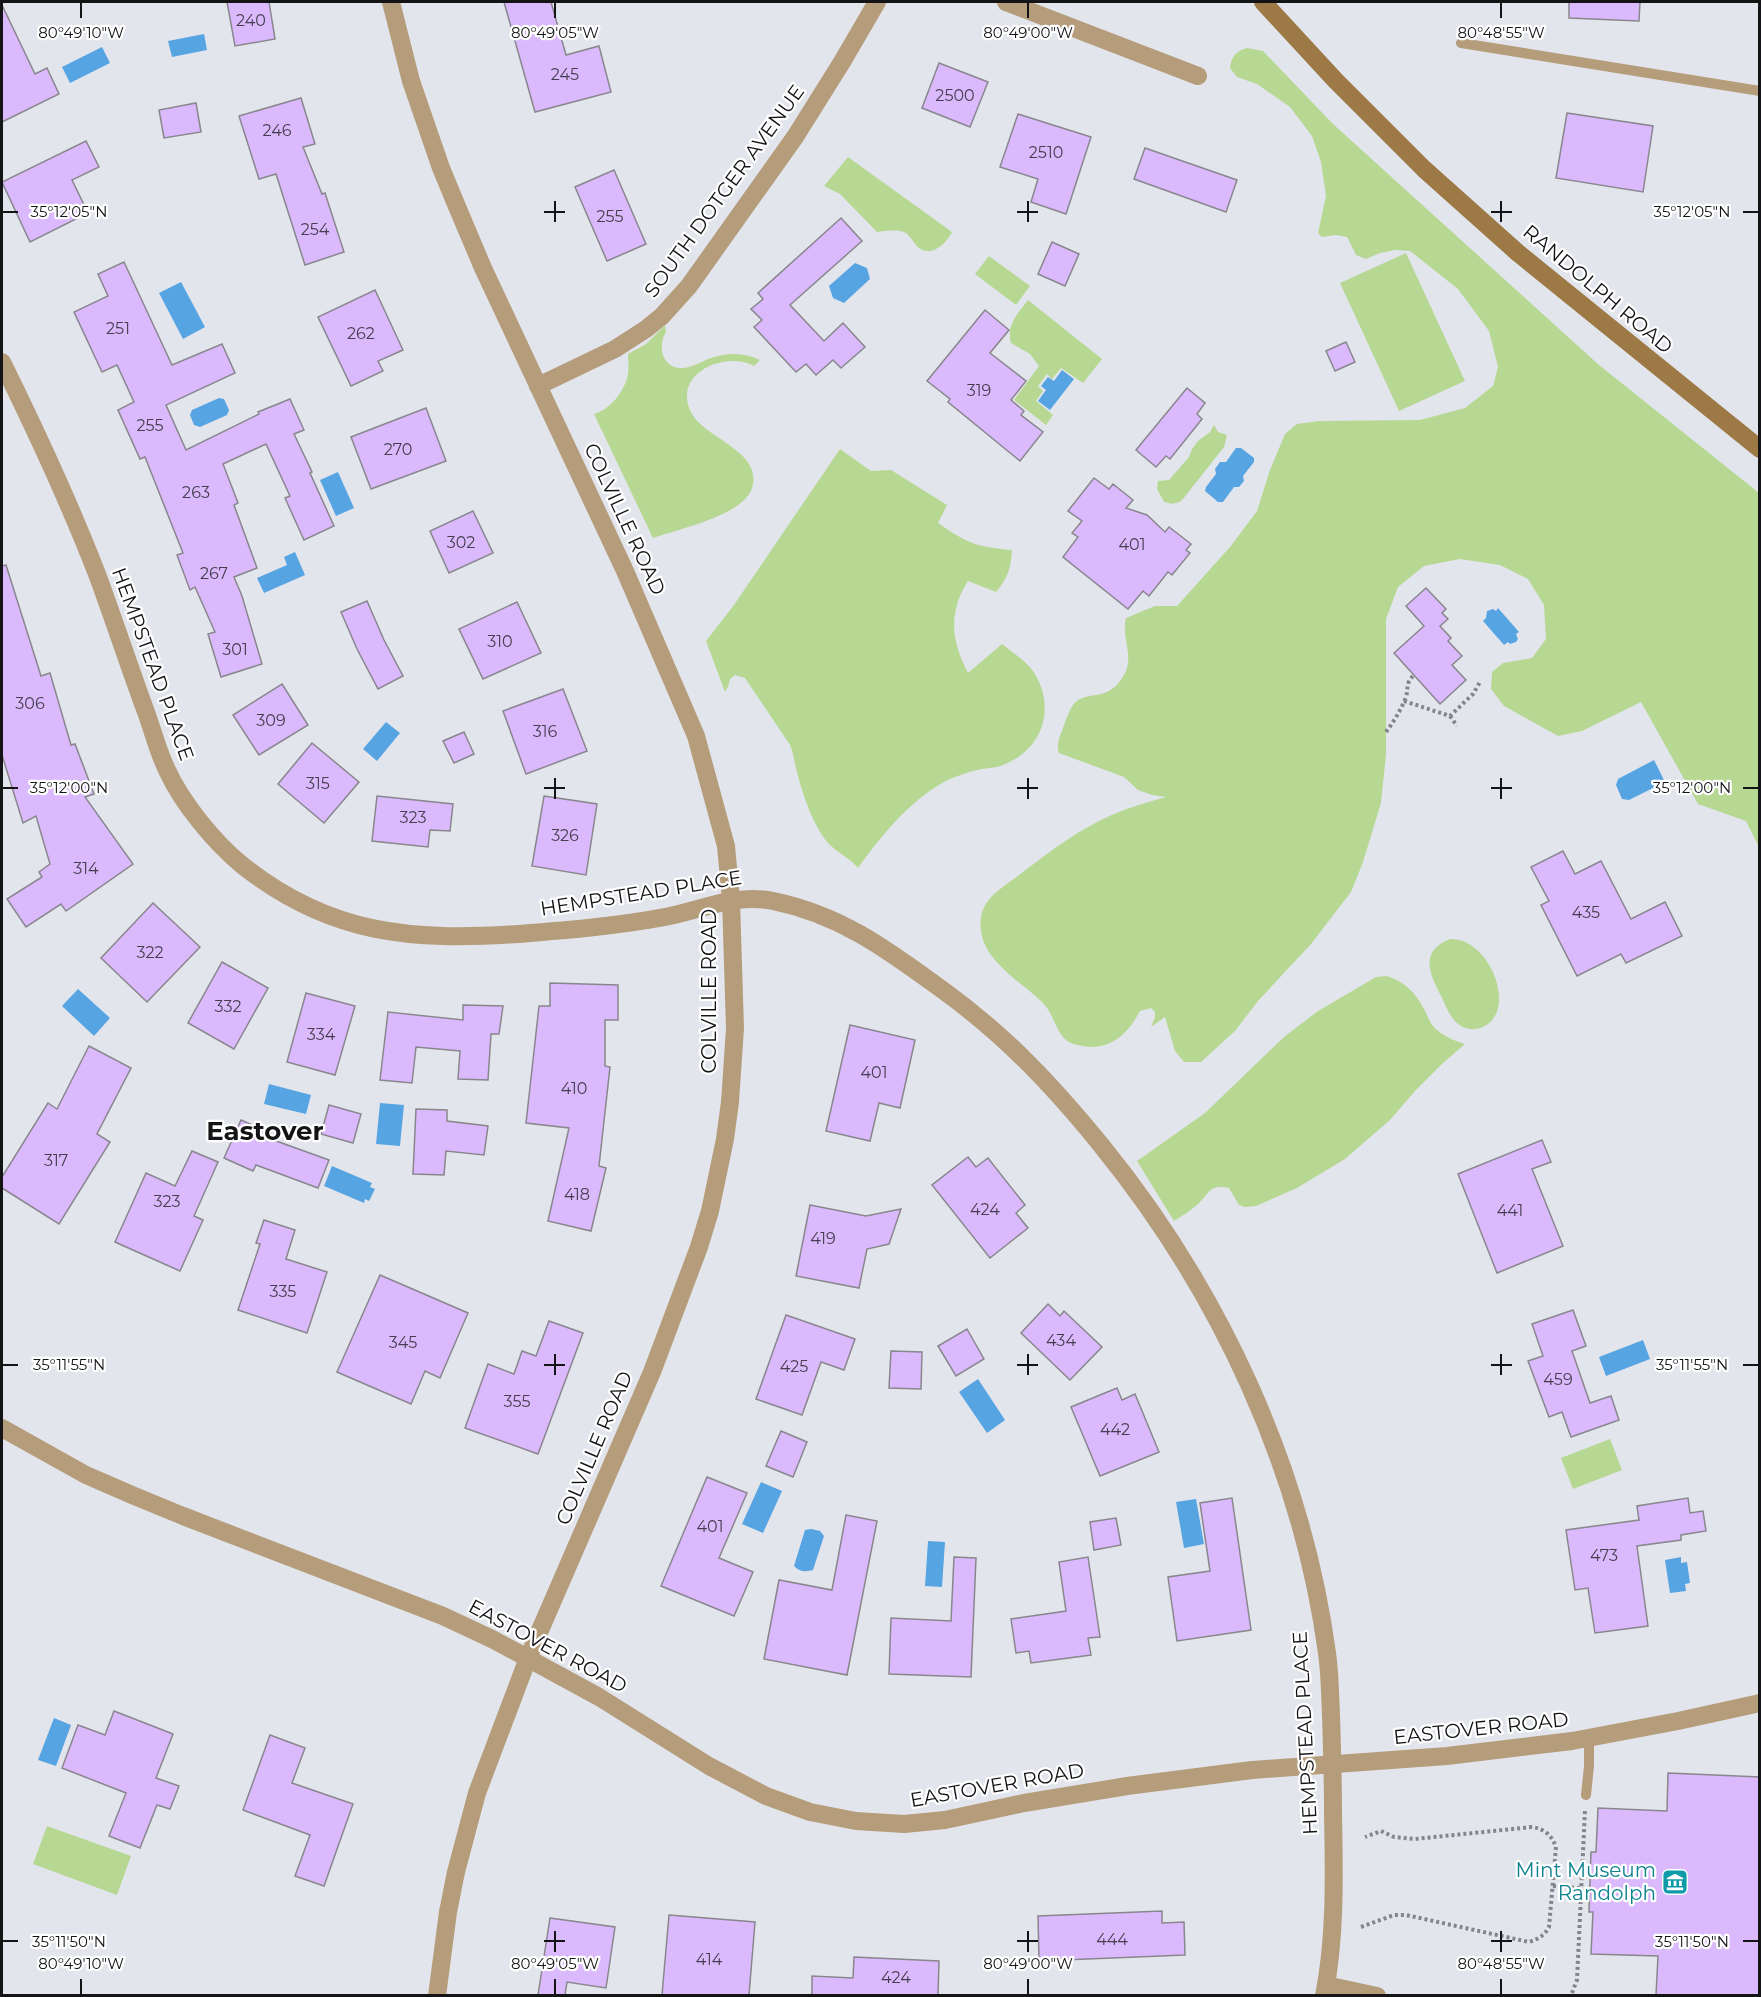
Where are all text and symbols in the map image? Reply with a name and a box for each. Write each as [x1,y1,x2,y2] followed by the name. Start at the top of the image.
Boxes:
[236,11,266,30] house number: 240
[38,23,124,42] text: 80°49'10"W
[511,23,599,42] text: 80°49'05"W
[983,23,1073,42] text: 80°49'00"W
[1457,23,1545,42] text: 80°48'55"W
[551,65,579,84] house number: 245
[639,80,809,302] street label: SOUTH DOTGER AVENUE
[935,86,975,105] house number: 2500
[262,121,292,140] house number: 246
[1029,143,1063,162] house number: 2510
[31,202,107,221] text: 35°12'05"N
[1654,202,1730,221] text: 35°12'05"N
[596,207,624,226] house number: 255
[1518,219,1678,359] street label: RANDOLPH ROAD
[301,220,330,239] house number: 254
[106,319,130,338] house number: 251
[347,324,375,343] house number: 262
[967,381,991,400] house number: 319
[136,416,164,435] house number: 255
[579,439,671,599] street label: COLVILLE ROAD
[384,440,412,459] house number: 270
[182,483,210,502] house number: 263
[447,533,475,552] house number: 302
[1119,535,1145,554] house number: 401
[107,564,199,764] street label: HEMPSTEAD PLACE
[200,564,228,583] house number: 267
[487,632,513,651] house number: 310
[222,640,248,659] house number: 301
[15,694,45,713] house number: 306
[256,711,286,730] house number: 309
[533,722,558,741] house number: 316
[306,774,330,793] house number: 315
[30,778,108,797] text: 35°12'00"N
[1653,778,1731,797] text: 35°12'00"N
[399,808,427,827] house number: 323
[551,826,579,845] house number: 326
[73,859,99,878] house number: 314
[538,865,744,921] street label: HEMPSTEAD PLACE
[1572,903,1600,922] house number: 435
[697,909,721,1073] street label: COLVILLE ROAD
[136,943,164,962] house number: 322
[215,997,241,1016] house number: 332
[307,1025,336,1044] house number: 334
[861,1063,887,1082] house number: 401
[561,1079,587,1098] house number: 410
[206,1115,324,1147] district label: Eastover
[44,1151,68,1170] house number: 317
[564,1185,590,1204] house number: 418
[153,1192,181,1211] house number: 323
[970,1200,1000,1219] house number: 424
[1497,1201,1523,1220] house number: 441
[810,1229,836,1248] house number: 419
[270,1282,296,1301] house number: 335
[1046,1331,1076,1350] house number: 434
[389,1333,417,1352] house number: 345
[33,1355,105,1374] text: 35°11'55"N
[1656,1355,1728,1374] text: 35°11'55"N
[780,1357,808,1376] house number: 425
[551,1367,637,1529] street label: COLVILLE ROAD
[1543,1370,1573,1389] house number: 459
[504,1392,530,1411] house number: 355
[1100,1420,1130,1439] house number: 442
[697,1517,723,1536] house number: 401
[1590,1546,1618,1565] house number: 473
[465,1594,631,1698] street label: EASTOVER ROAD
[1288,1631,1322,1835] street label: HEMPSTEAD PLACE
[1392,1707,1570,1749] street label: EASTOVER ROAD
[908,1758,1086,1812] street label: EASTOVER ROAD
[1516,1858,1656,1905] place label: Mint Museum Randolph
[1660,1867,1690,1897] museum icon: Mint Museum Randolph
[1096,1930,1128,1949] house number: 444
[32,1932,106,1951] text: 35°11'50"N
[1655,1932,1729,1951] text: 35°11'50"N
[696,1950,723,1969] house number: 414
[38,1954,124,1973] text: 80°49'10"W
[511,1954,599,1973] text: 80°49'05"W
[983,1954,1073,1973] text: 80°49'00"W
[1457,1954,1545,1973] text: 80°48'55"W
[881,1968,911,1987] house number: 424

